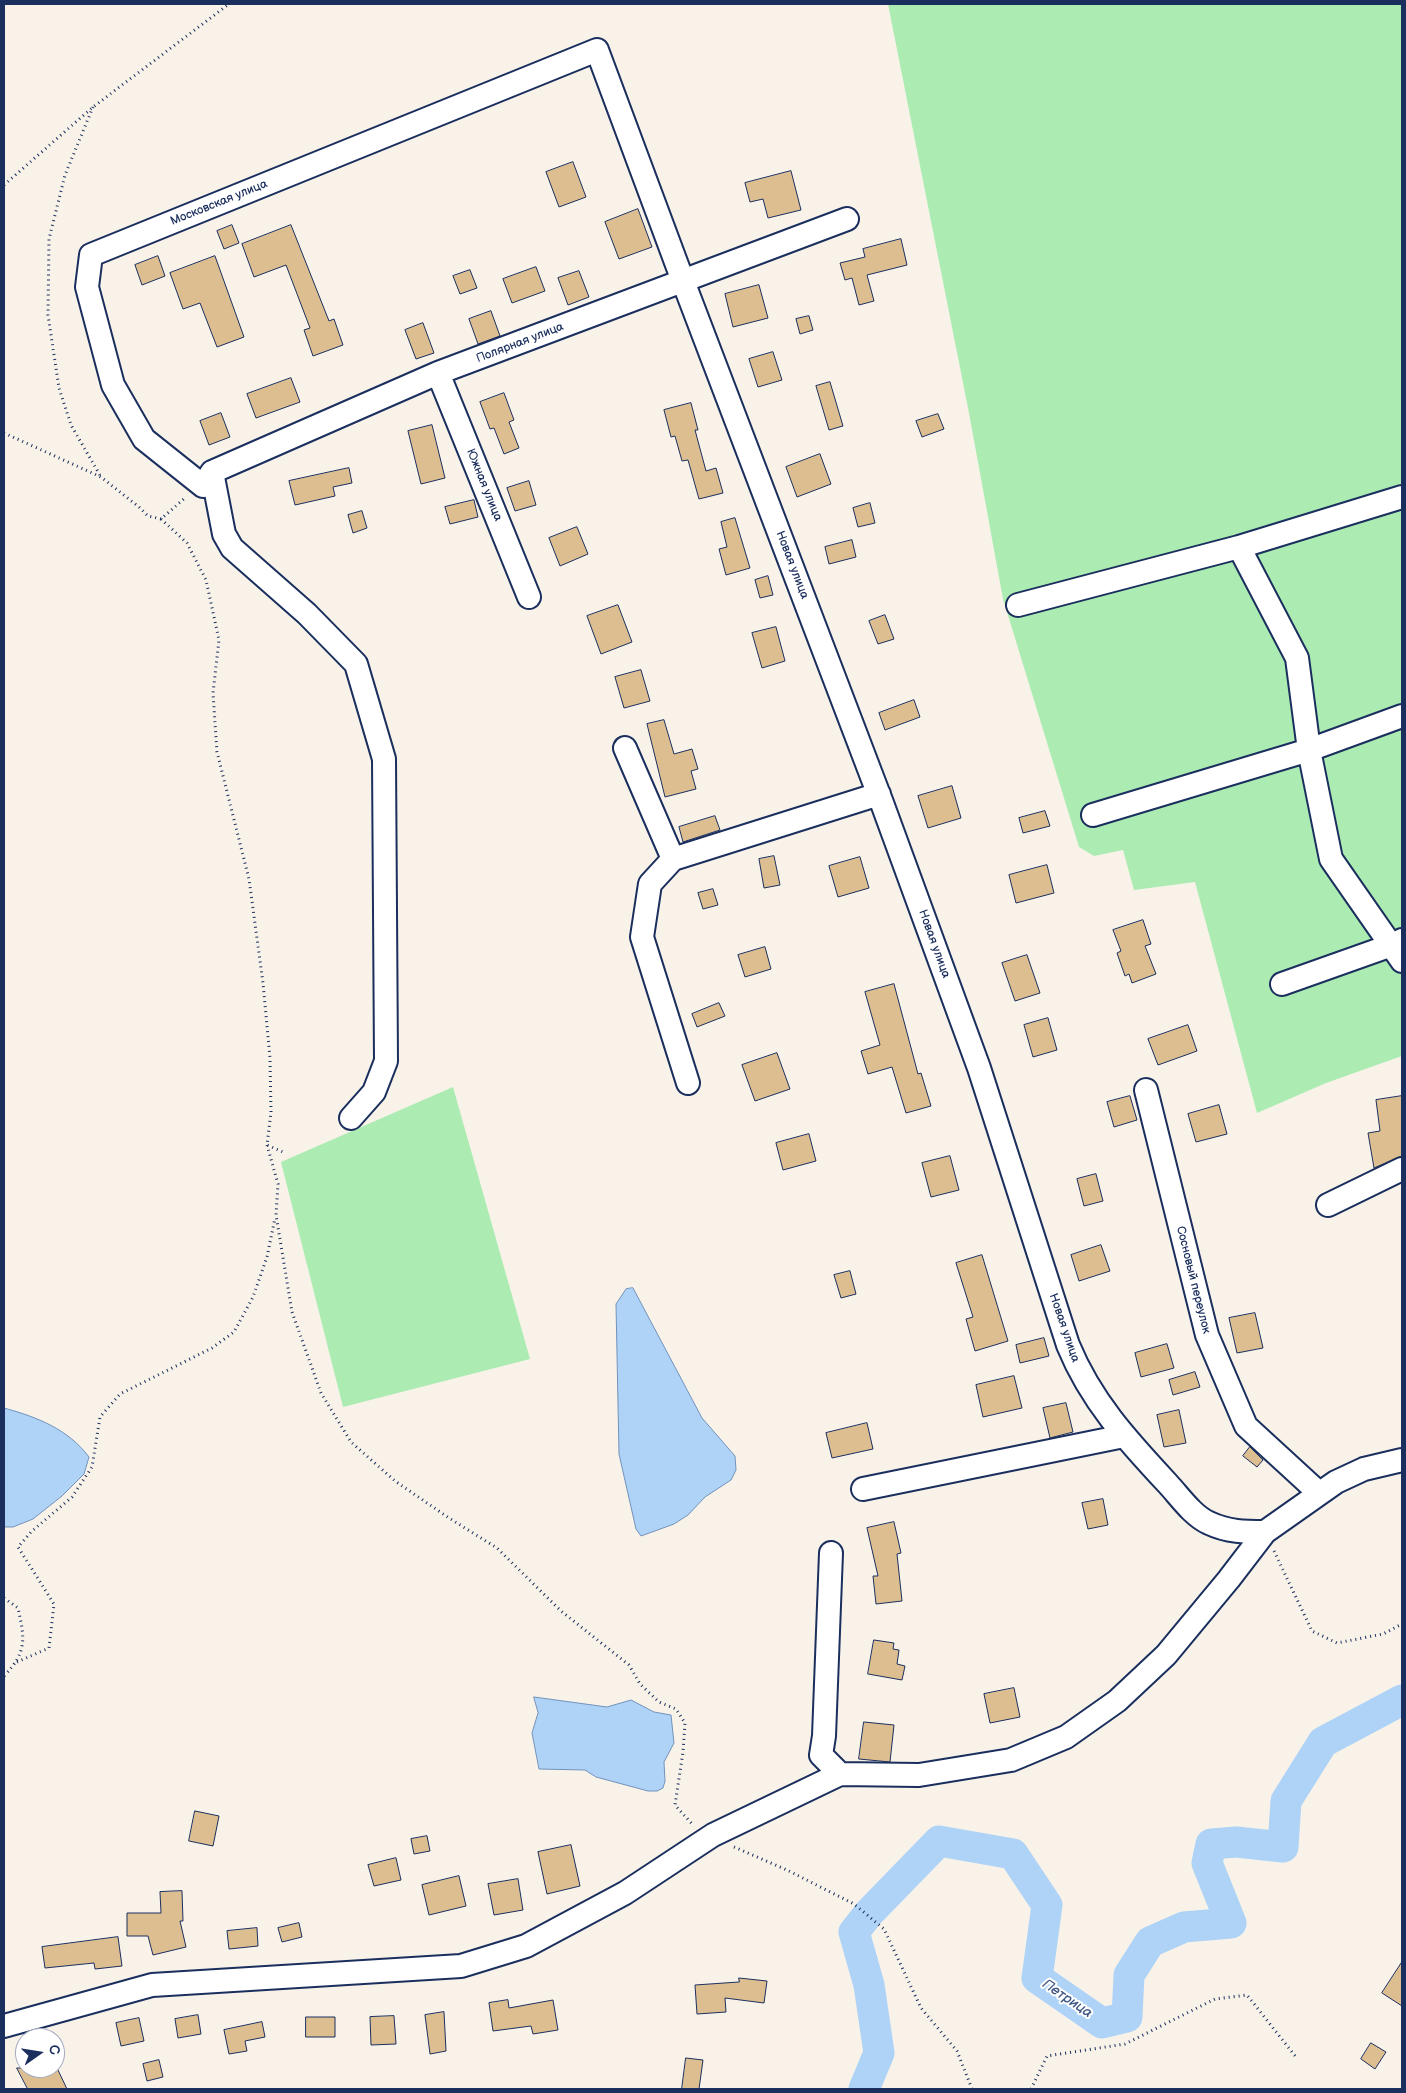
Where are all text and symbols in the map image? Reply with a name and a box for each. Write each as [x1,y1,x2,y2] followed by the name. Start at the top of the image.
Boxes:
[168,177,270,229] street label: Московская улица
[474,320,566,366] street label: Полярная улица
[463,447,505,523] street label: Южная улица
[772,529,812,601] street label: Новая улица
[915,908,953,980] street label: Новая улица
[1173,1225,1213,1335] street label: Сосновый переулок
[1046,1292,1082,1364] street label: Новая улица
[1039,1976,1095,2022] water label: Петрица
[15,2028,65,2078] north arrow
[45,2043,64,2056] text: С

